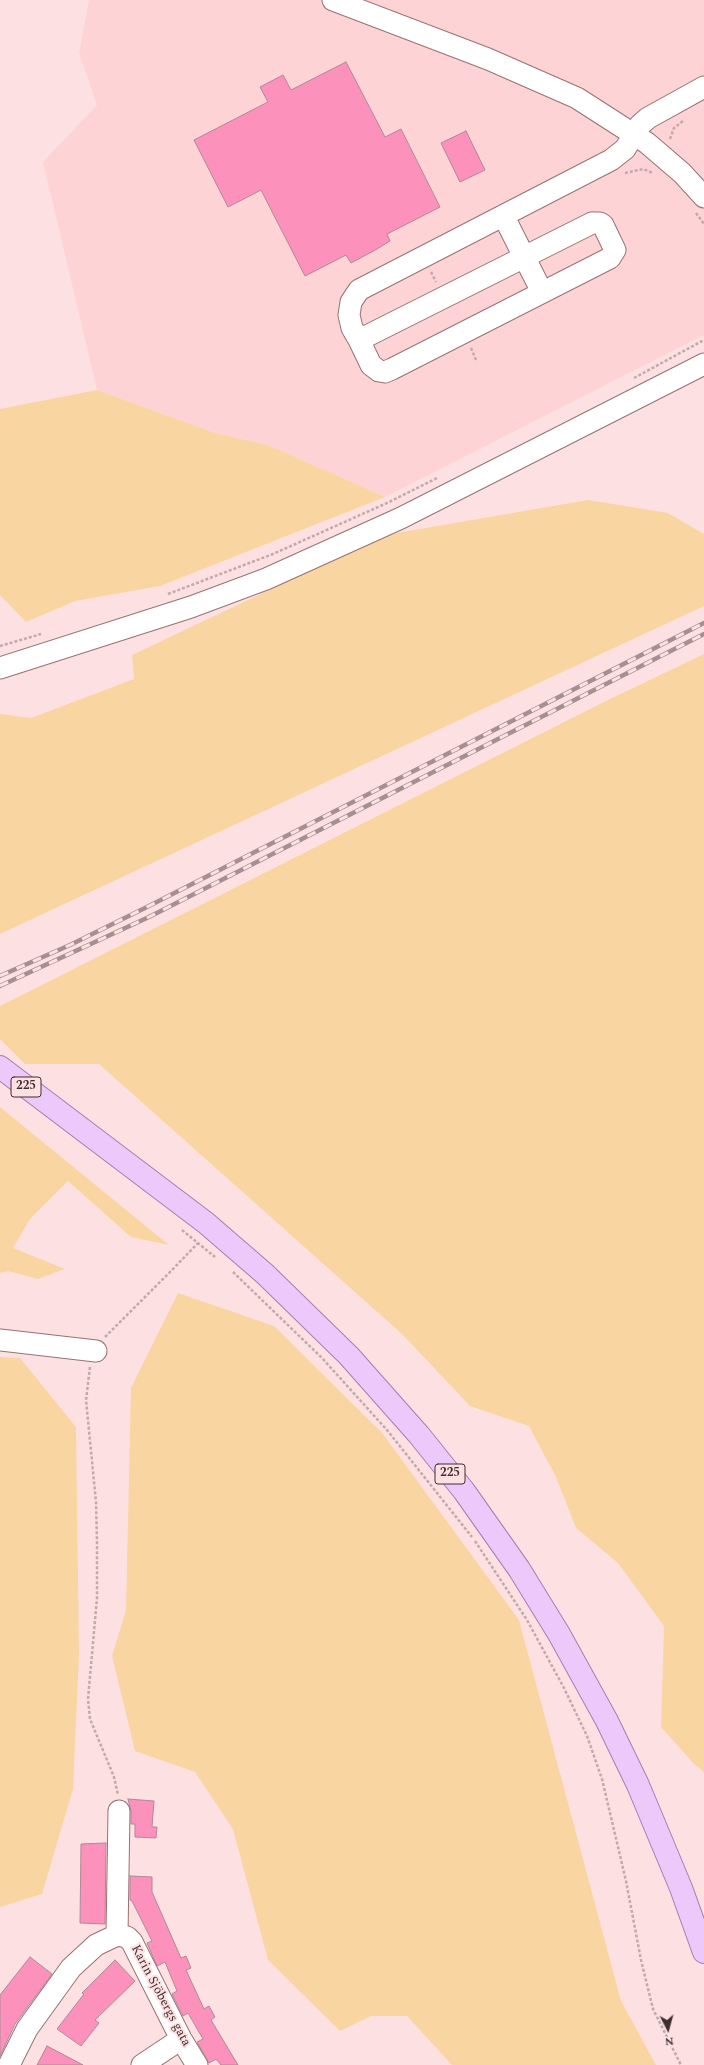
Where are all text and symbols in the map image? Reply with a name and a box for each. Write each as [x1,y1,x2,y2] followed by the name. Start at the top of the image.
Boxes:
[11,1077,41,1097] road number: 225
[435,1464,465,1484] road number: 225
[127,1943,193,2049] street label: Karin Sjöbergs gata
[648,2009,688,2049] north arrow
[664,2033,675,2050] text: N

